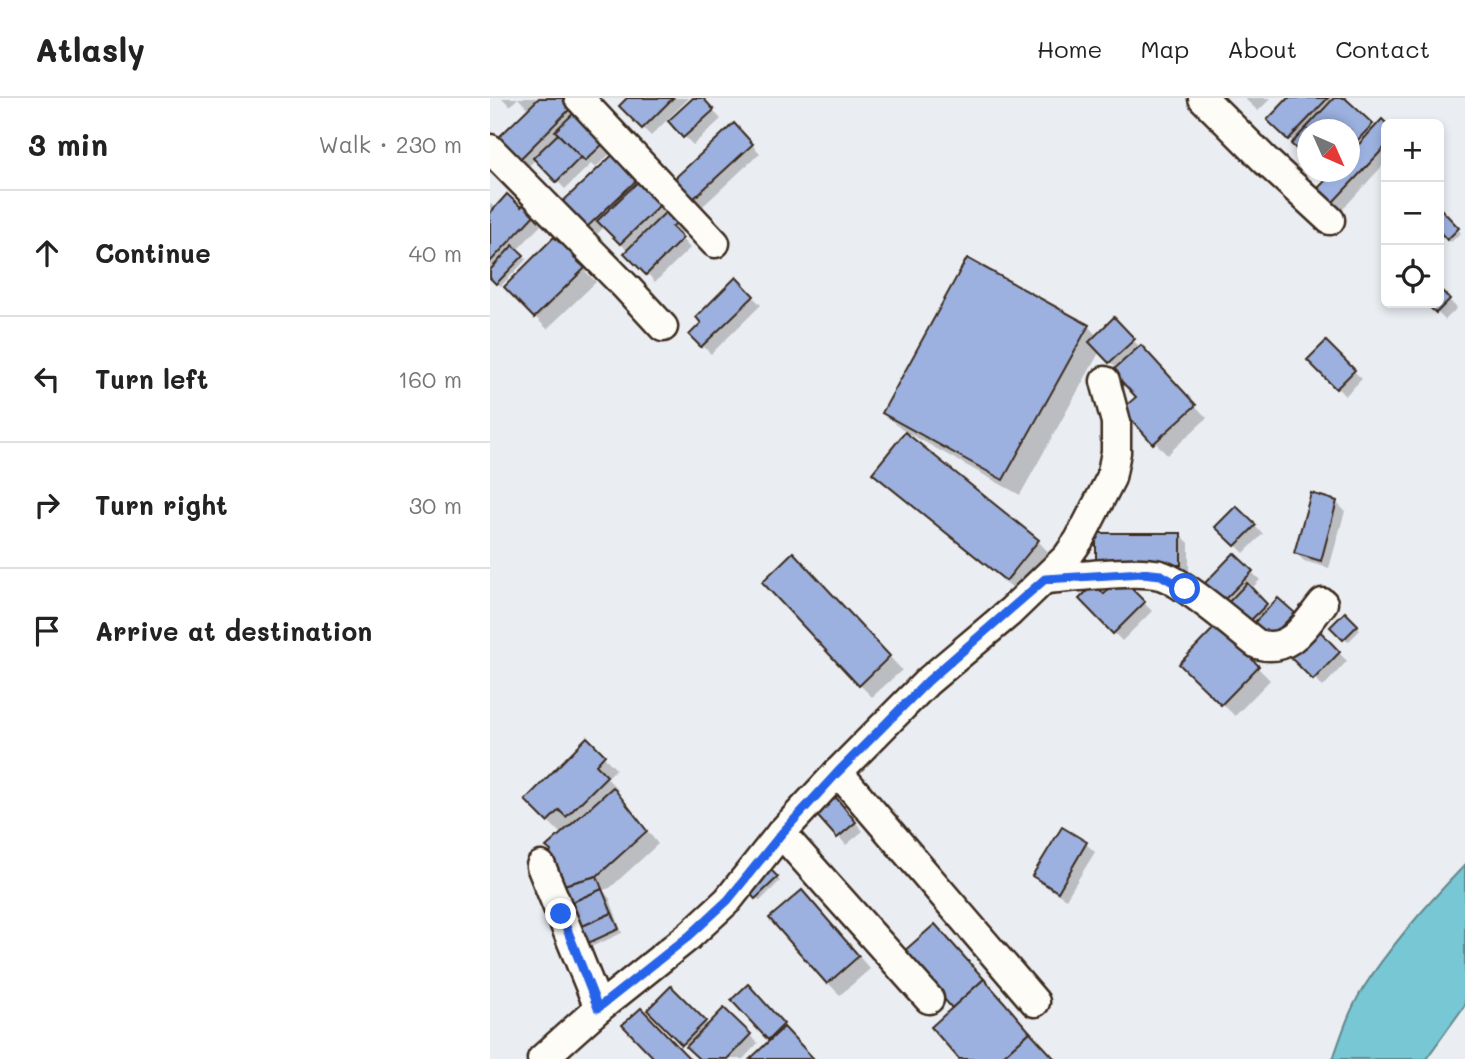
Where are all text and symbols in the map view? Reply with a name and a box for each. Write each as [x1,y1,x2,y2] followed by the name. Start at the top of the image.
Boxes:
[35,27,145,70] text: Atlasly
[1037,33,1102,64] text: Home
[1140,33,1189,64] text: Map
[1227,33,1297,64] text: About
[1335,33,1430,64] text: Contact
[1297,119,1360,182] north arrow
[1381,119,1444,308] map controls
[1381,119,1444,182] button: +
[28,124,108,164] text: 3 min
[319,129,462,159] text: Walk · 230 m
[1381,182,1444,245] button: −
[28,234,66,272] icon: ahead
[95,236,211,270] text: Continue
[409,238,462,268] text: 40 m
[1381,245,1444,308] button: locate
[28,360,66,398] icon: left
[95,362,208,396] text: Turn left
[398,364,462,394] text: 160 m
[28,486,66,524] icon: right
[95,488,228,522] text: Turn right
[409,490,462,520] text: 30 m
[1169,573,1200,604] route start
[28,612,66,650] icon: arrive
[95,614,372,648] text: Arrive at destination
[545,898,576,929] route end

